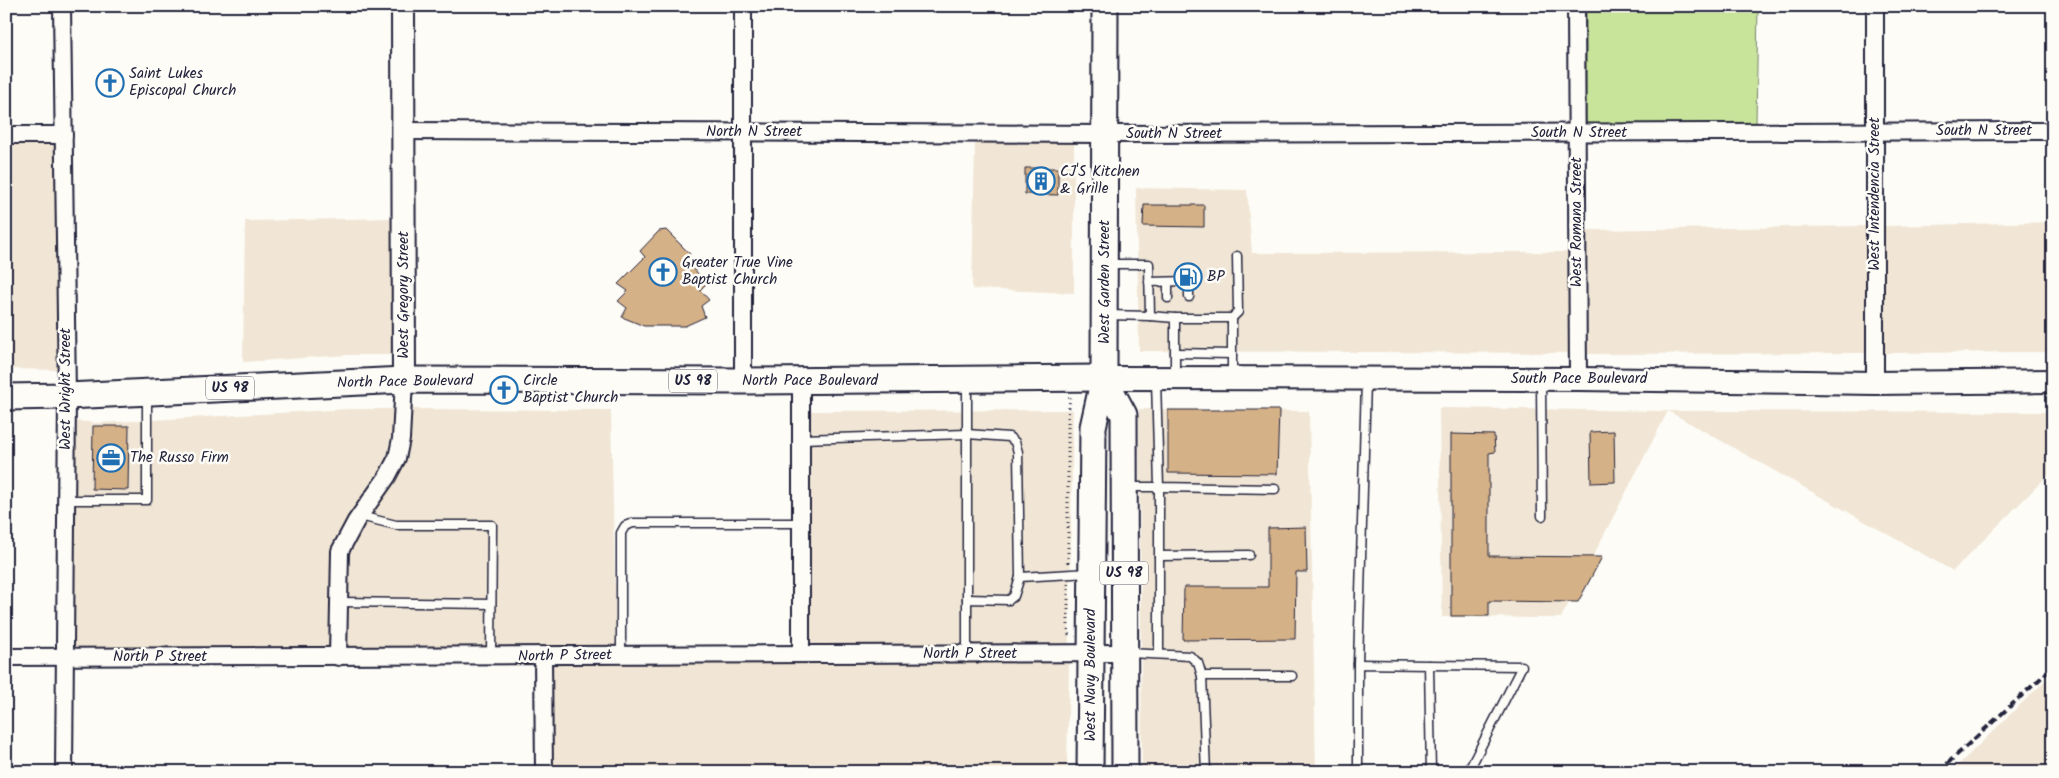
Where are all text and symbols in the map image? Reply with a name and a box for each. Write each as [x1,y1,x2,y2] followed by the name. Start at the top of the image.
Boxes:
[129,62,236,103] place label: Saint Lukes Episcopal Church
[95,68,125,98] church icon: Saint Lukes Episcopal Church
[1863,117,1887,271] street label: West Intendencia Street
[1936,119,2032,143] street label: South N Street
[706,120,802,144] street label: North N Street
[1531,121,1627,145] street label: South N Street
[1126,122,1222,146] street label: South N Street
[1565,157,1589,287] street label: West Romana Street
[1060,160,1140,201] place label: CJ'S Kitchen & Grille
[1026,166,1056,196] building icon: CJ'S Kitchen & Grille
[1093,220,1117,344] street label: West Garden Street
[392,231,416,359] street label: West Gregory Street
[682,251,793,292] place label: Greater True Vine Baptist Church
[648,257,678,287] church icon: Greater True Vine Baptist Church
[1173,262,1203,292] fuel station icon: BP
[1207,265,1226,289] place label: BP
[54,328,78,450] street label: West Wright Street
[1511,367,1648,391] street label: South Pace Boulevard
[337,369,474,395] street label: North Pace Boulevard
[523,369,618,410] place label: Circle Baptist Church
[742,369,879,393] street label: North Pace Boulevard
[669,370,717,392] road number: US 98
[489,375,519,405] church icon: Circle Baptist Church
[206,376,254,399] road number: US 98
[96,443,126,473] office icon: The Russo Firm
[130,446,229,470] place label: The Russo Firm
[1100,562,1148,584] road number: US 98
[1079,608,1103,742] street label: West Navy Boulevard
[923,642,1017,666] street label: North P Street
[518,643,612,669] street label: North P Street
[113,645,207,669] street label: North P Street

